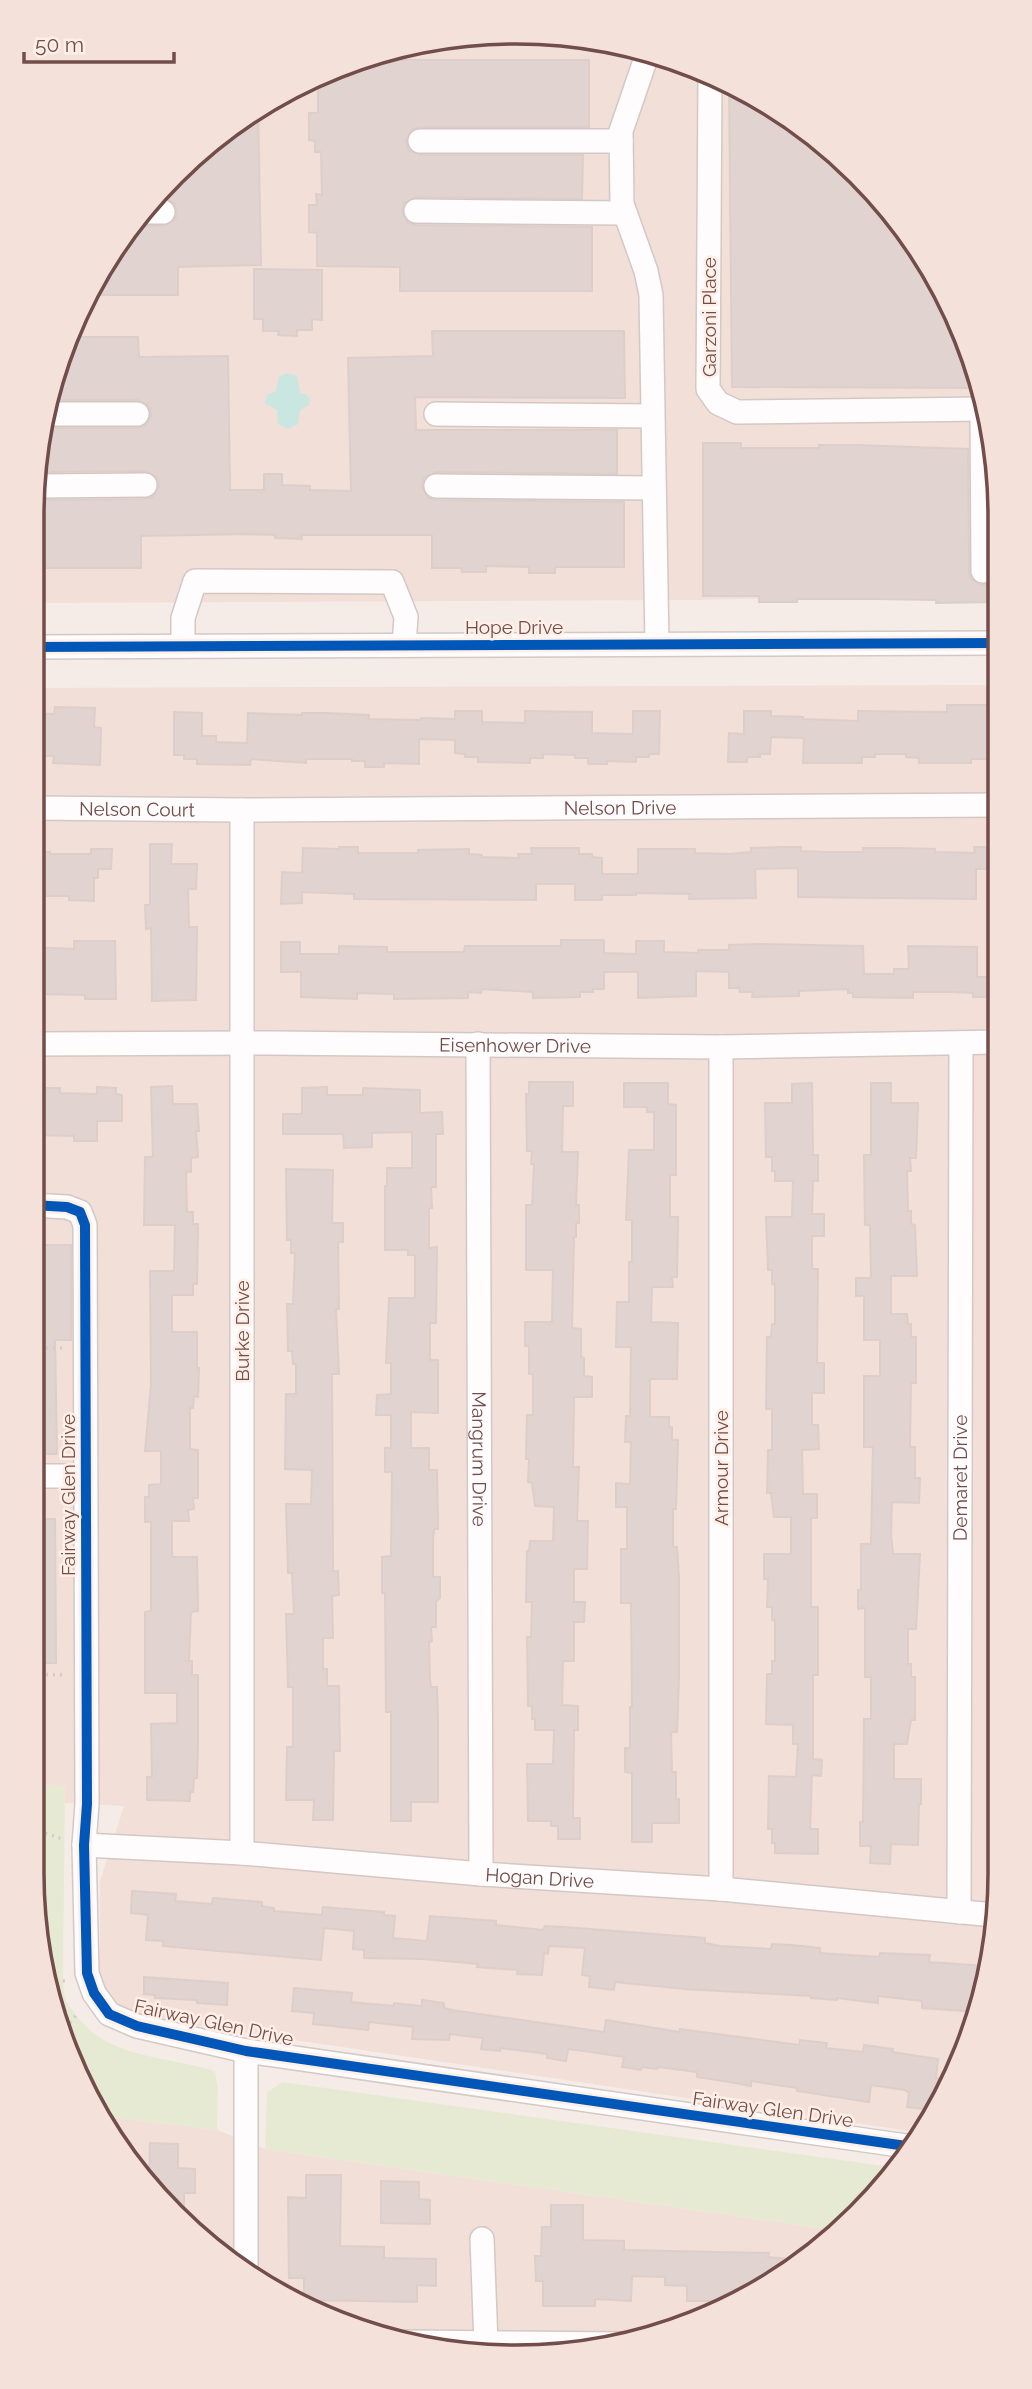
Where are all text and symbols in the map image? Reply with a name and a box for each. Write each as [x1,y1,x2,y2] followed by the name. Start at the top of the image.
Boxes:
[24,21,175,65] scale bar
[35,32,84,57] text: 50 m
[698,257,720,377] street label: Garzoni Place
[465,616,563,638] street label: Hope Drive
[564,796,676,819] street label: Nelson Drive
[79,797,196,821] street label: Nelson Court
[439,1034,591,1057] street label: Eisenhower Drive
[231,1280,253,1382] street label: Burke Drive
[468,1391,491,1527] street label: Mangrum Drive
[710,1410,732,1526] street label: Armour Drive
[57,1414,79,1576] street label: Fairway Glen Drive
[949,1415,971,1541] street label: Demaret Drive
[485,1863,595,1892] street label: Hogan Drive
[132,1994,296,2050] street label: Fairway Glen Drive
[691,2087,855,2131] street label: Fairway Glen Drive

